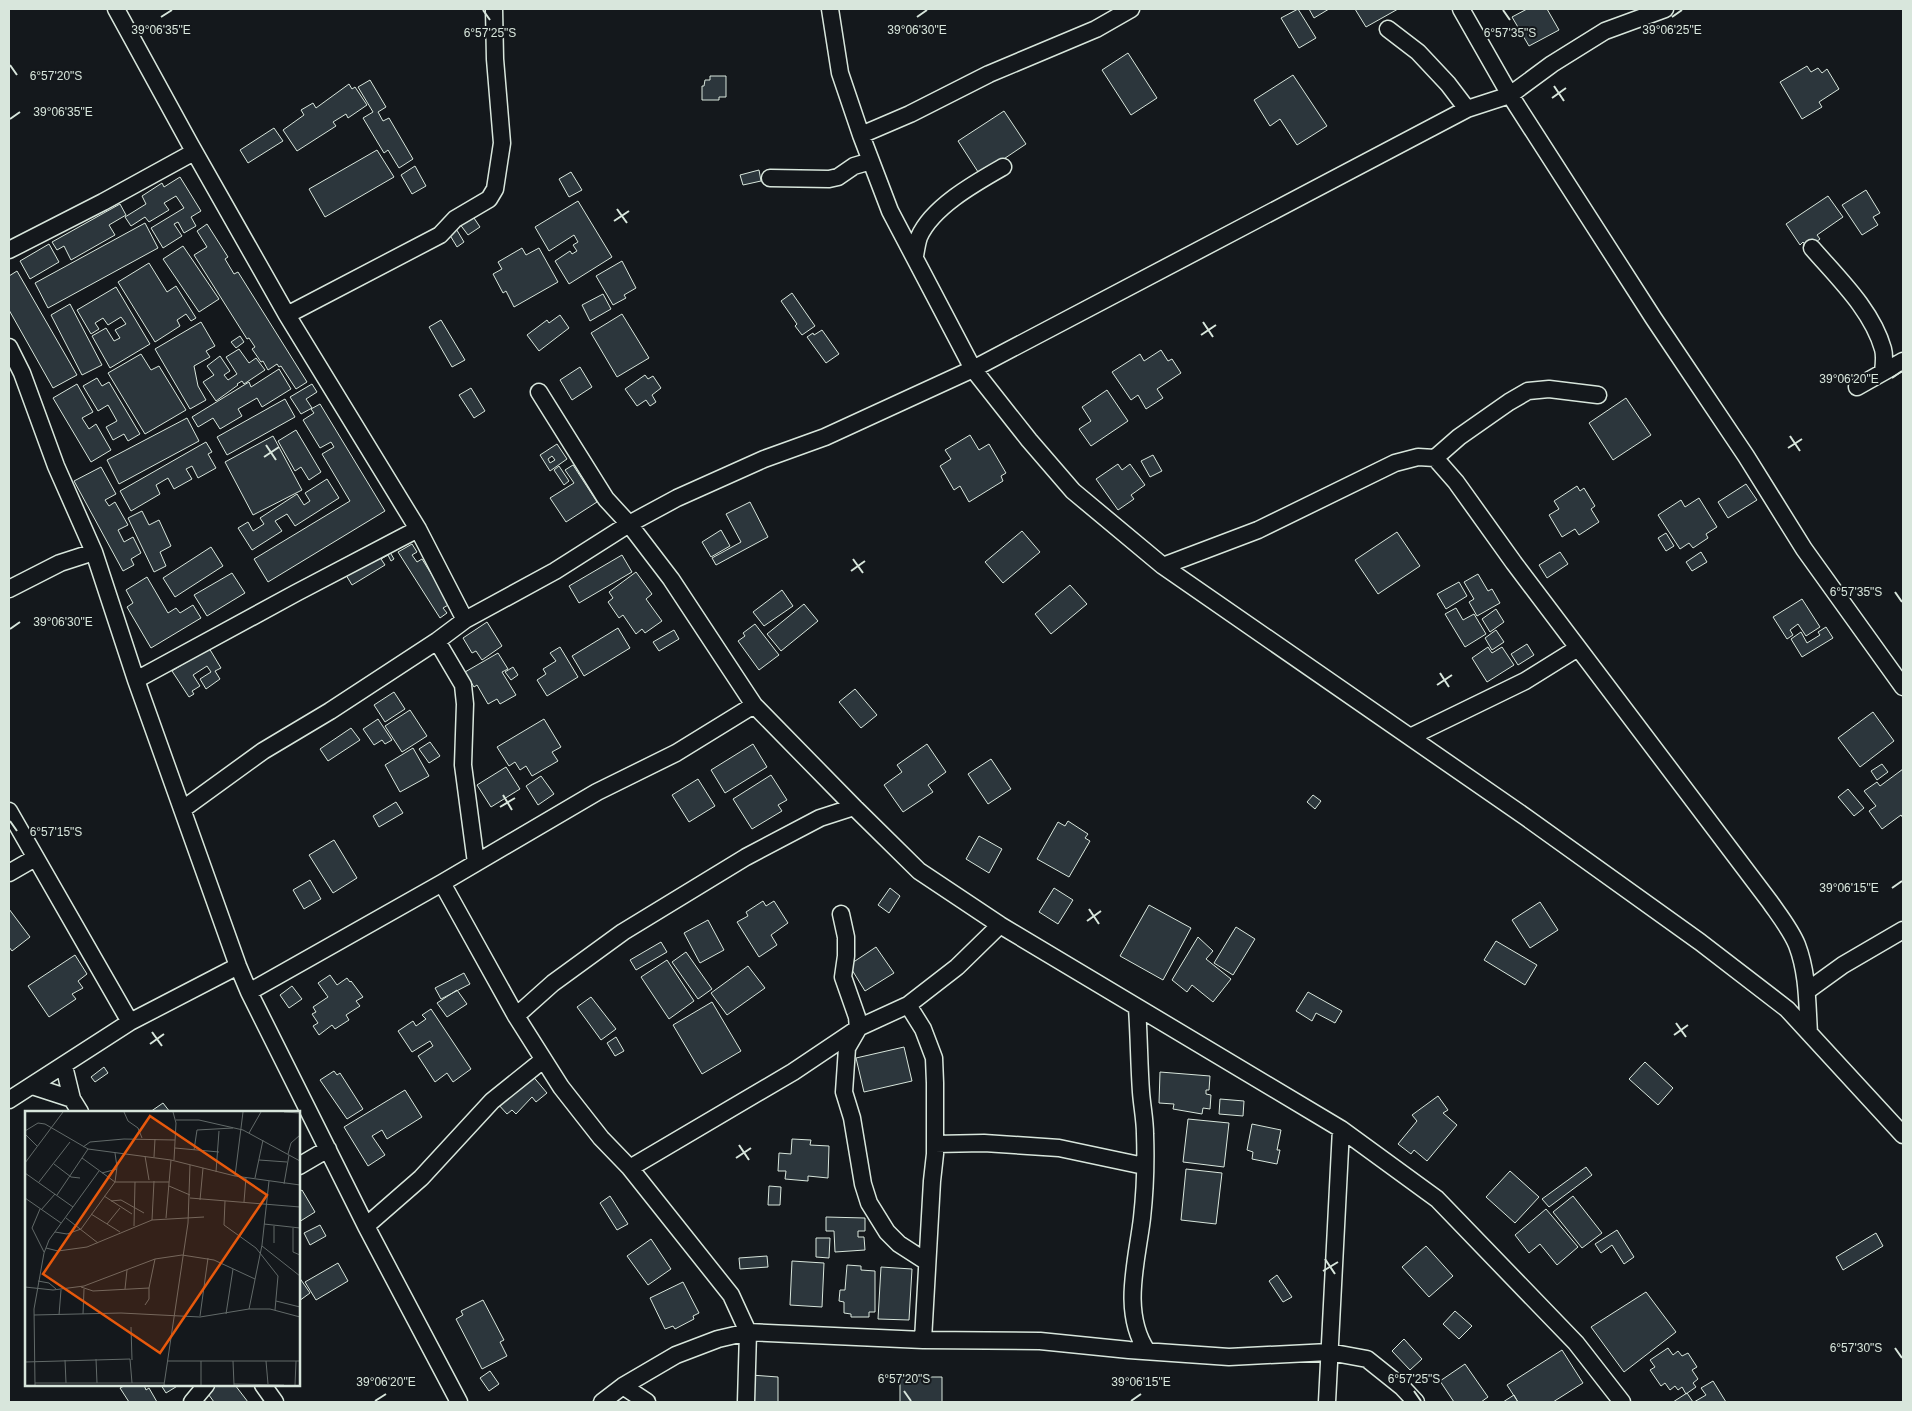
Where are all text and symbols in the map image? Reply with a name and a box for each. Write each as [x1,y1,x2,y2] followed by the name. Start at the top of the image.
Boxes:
[131,23,191,37] text: 39°06'35"E
[887,23,947,37] text: 39°06'30"E
[1642,23,1702,37] text: 39°06'25"E
[464,26,516,40] text: 6°57'25"S
[1484,26,1536,40] text: 6°57'35"S
[30,69,82,83] text: 6°57'20"S
[33,105,93,119] text: 39°06'35"E
[1819,372,1879,386] text: 39°06'20"E
[1830,585,1882,599] text: 6°57'35"S
[33,615,93,629] text: 39°06'30"E
[30,825,82,839] text: 6°57'15"S
[1819,881,1879,895] text: 39°06'15"E
[25,1111,300,1386] inset map
[1830,1341,1882,1355] text: 6°57'30"S
[878,1372,930,1386] text: 6°57'20"S
[1388,1372,1440,1386] text: 6°57'25"S
[356,1375,416,1389] text: 39°06'20"E
[1111,1375,1171,1389] text: 39°06'15"E

